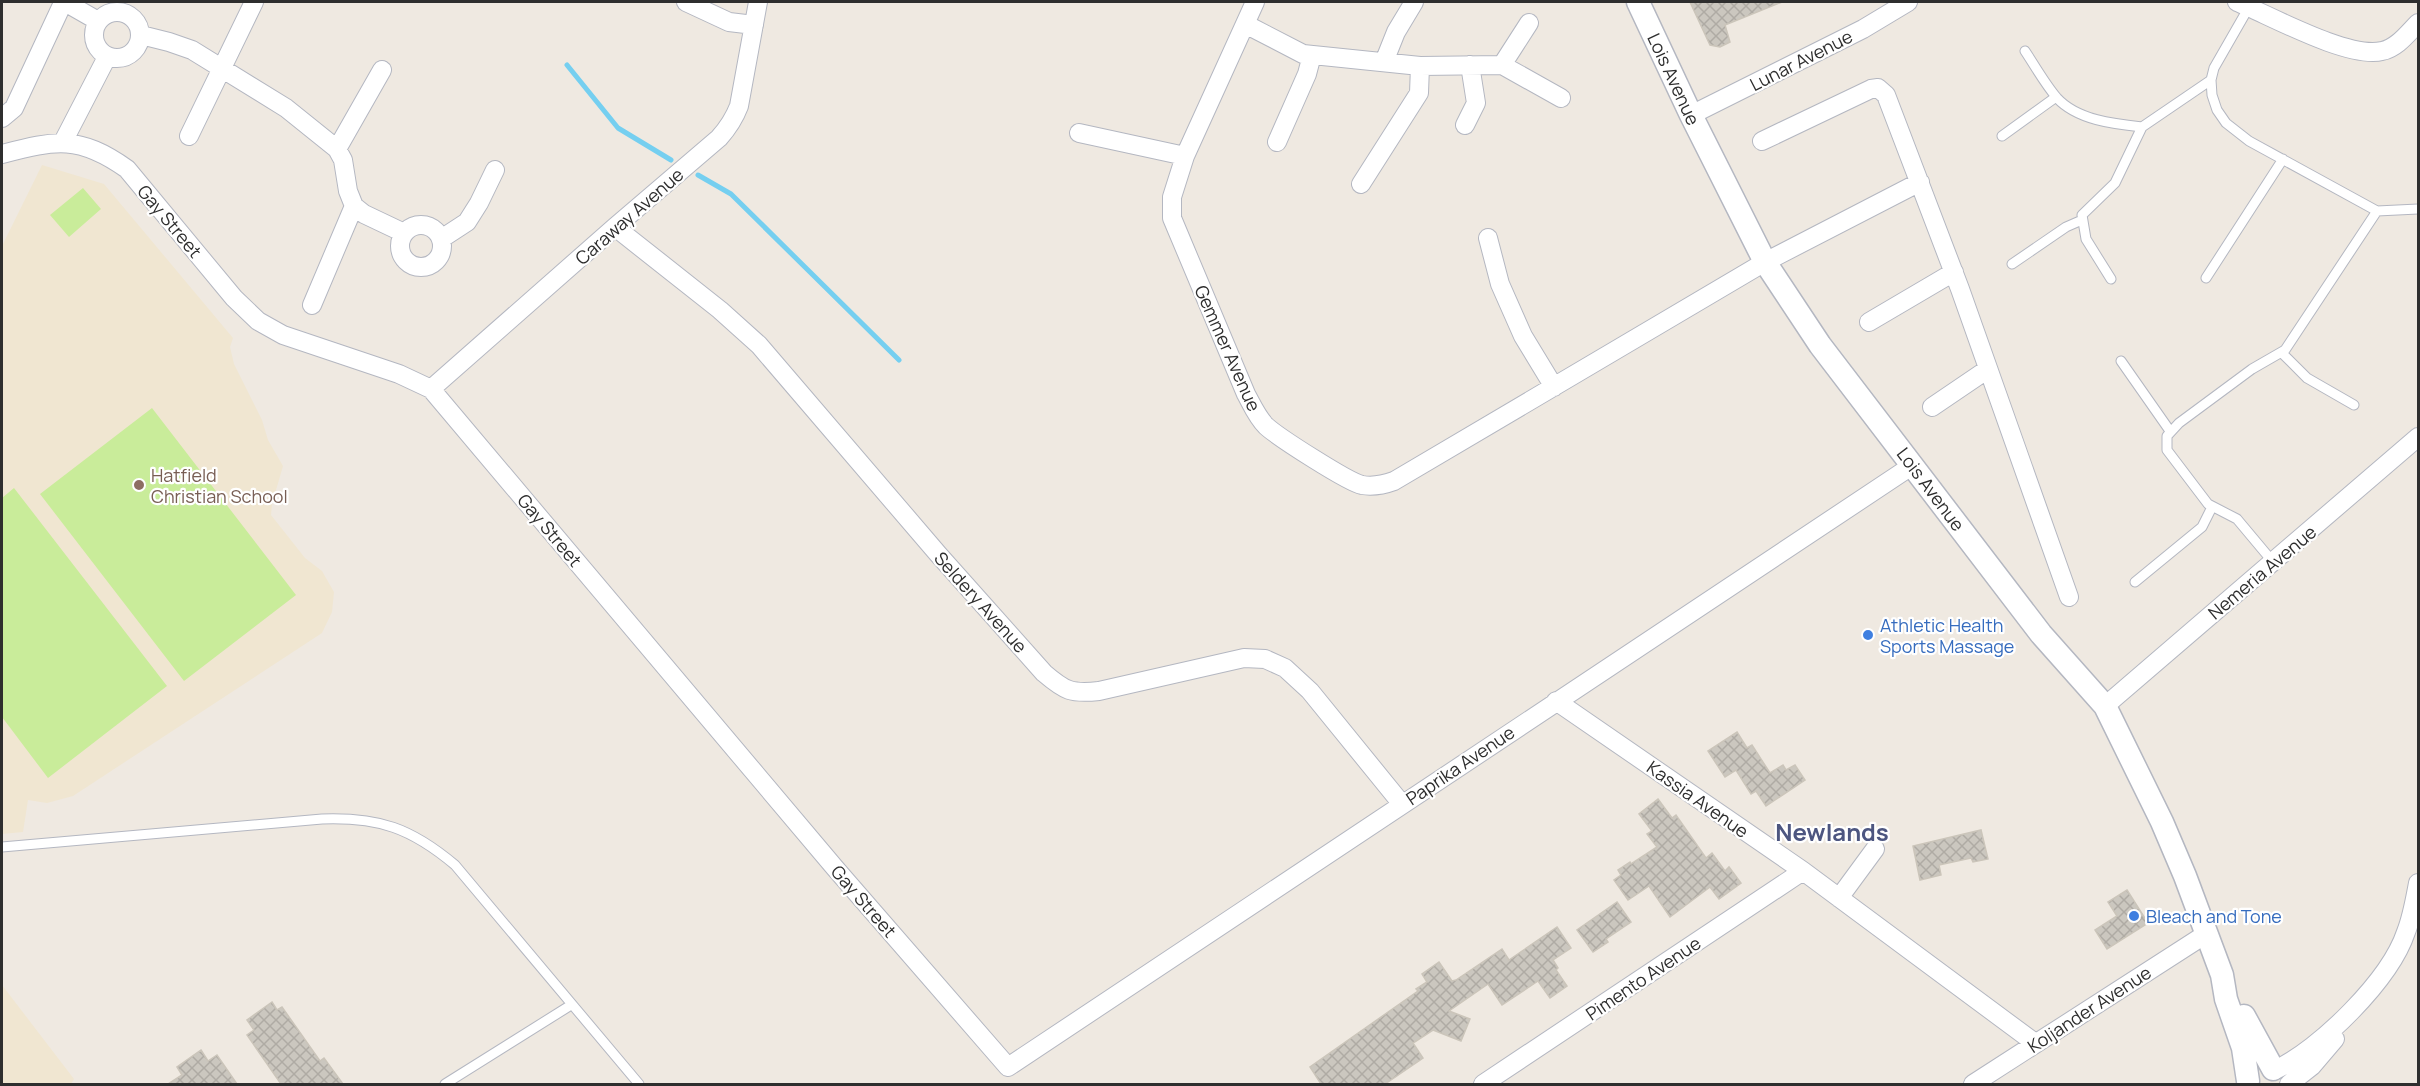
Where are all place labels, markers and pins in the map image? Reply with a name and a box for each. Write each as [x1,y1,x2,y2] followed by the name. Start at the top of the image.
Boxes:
[151,463,288,508] place label: Hatfield Christian School
[132,478,146,492] marker: Hatfield Christian School
[1880,613,2014,658] place label: Athletic Health Sports Massage
[1861,628,1875,642] marker: Athletic Health Sports Massage
[2146,904,2282,928] place label: Bleach and Tone
[2127,909,2141,923] marker: Bleach and Tone

